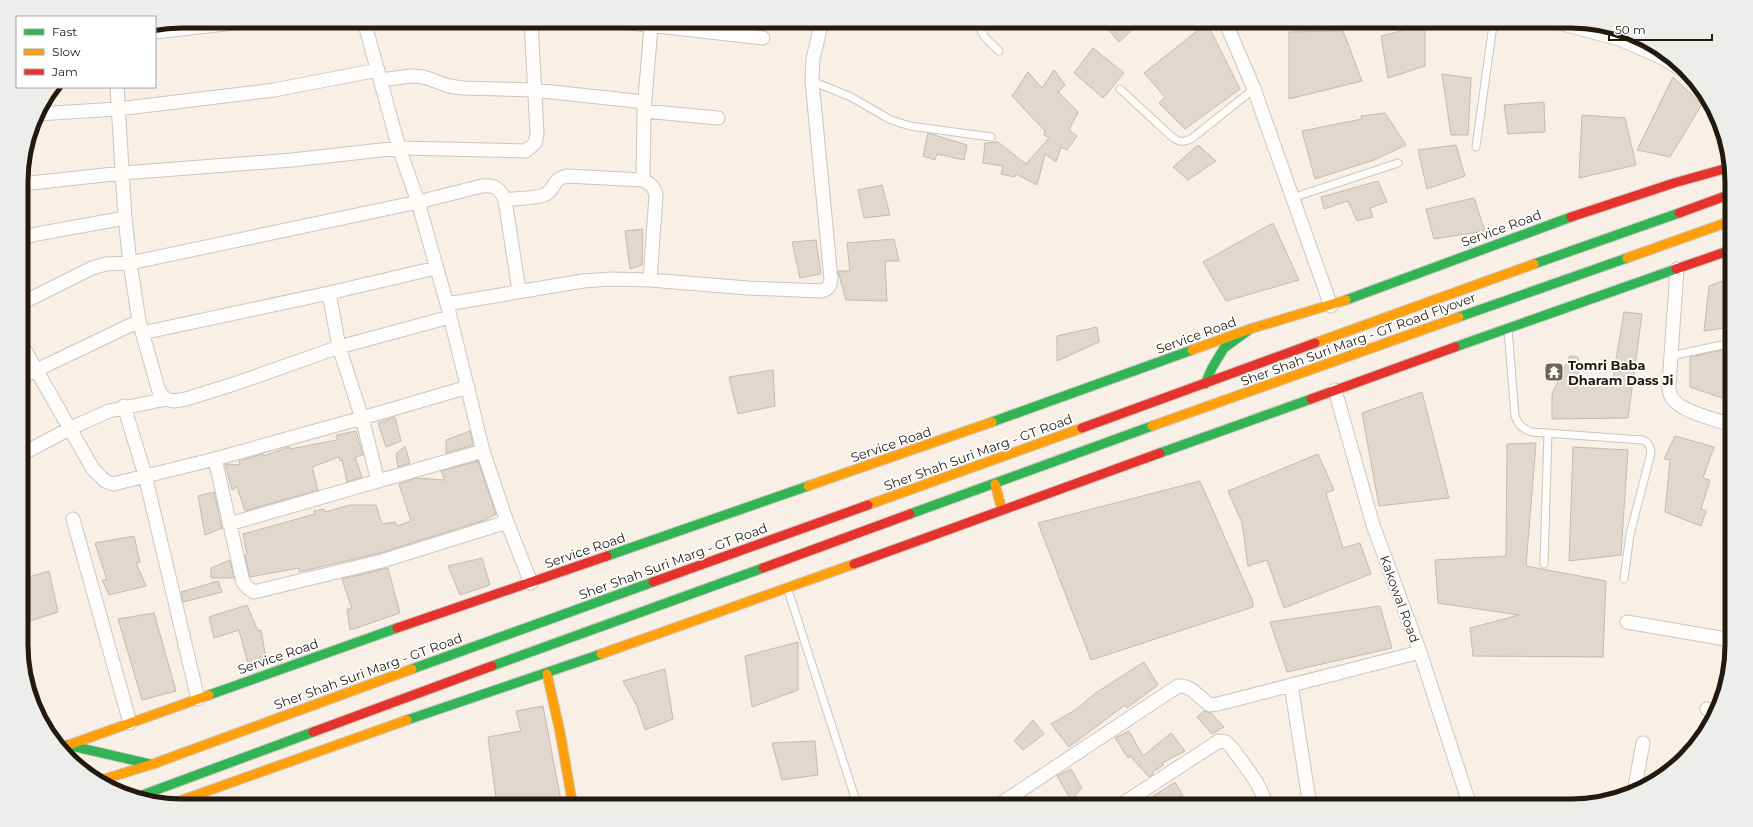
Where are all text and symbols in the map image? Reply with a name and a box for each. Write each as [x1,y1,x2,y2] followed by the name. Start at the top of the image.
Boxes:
[16,16,156,88] legend
[1609,16,1712,42] scale bar
[1615,22,1646,37] text: 50 m
[52,24,77,39] text: Fast
[52,44,81,59] text: Slow
[51,64,78,79] text: Jam
[1459,206,1543,250] street label: Service Road
[1238,289,1478,389] street label: Sher Shah Suri Marg - GT Road Flyover
[1154,313,1238,357] street label: Service Road
[1568,357,1673,388] place label: Tomri Baba Dharam Dass Ji
[1543,361,1565,383] temple icon: Tomri Baba Dharam Dass Ji
[882,410,1074,494] street label: Sher Shah Suri Marg - GT Road
[849,423,933,465] street label: Service Road
[577,519,769,603] street label: Sher Shah Suri Marg - GT Road
[543,529,627,571] street label: Service Road
[1377,553,1423,645] street label: Kakowal Road
[272,629,464,713] street label: Sher Shah Suri Marg - GT Road
[236,635,320,677] street label: Service Road

